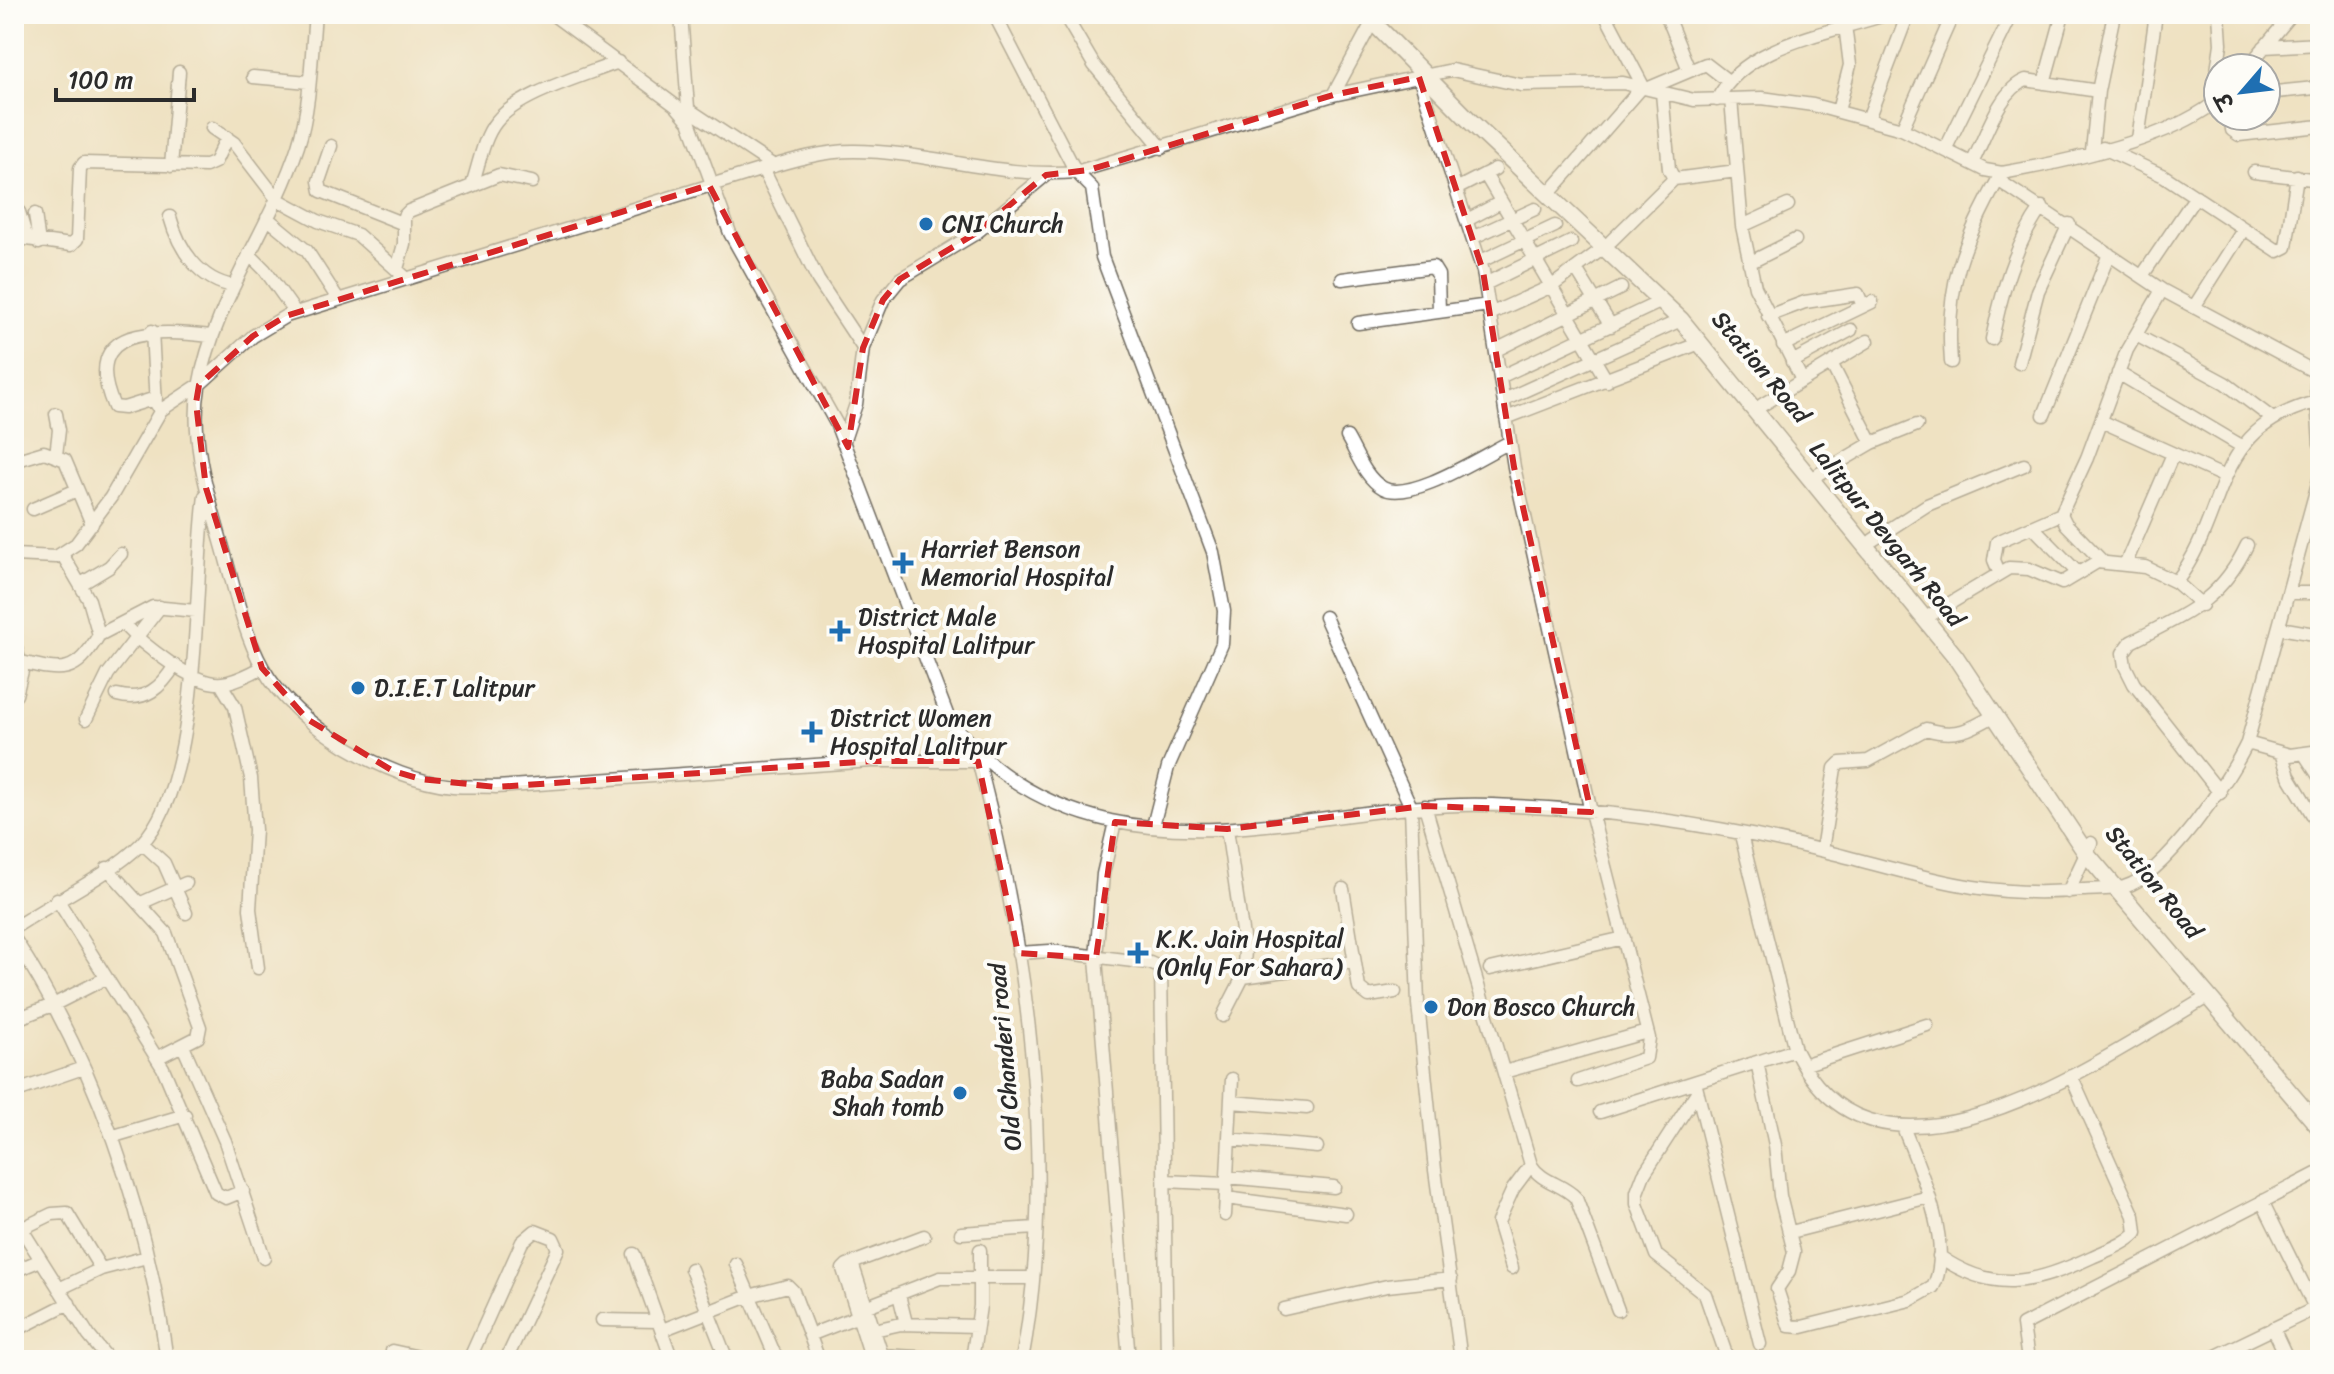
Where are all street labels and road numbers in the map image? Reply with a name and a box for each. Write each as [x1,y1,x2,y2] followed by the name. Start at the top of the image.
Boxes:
[1701,301,1823,435] street label: Station Road
[1798,431,1977,638] street label: Lalitpur Devgarh Road
[2094,815,2215,950] street label: Station Road
[976,960,1034,1153] street label: Old Chanderi road

